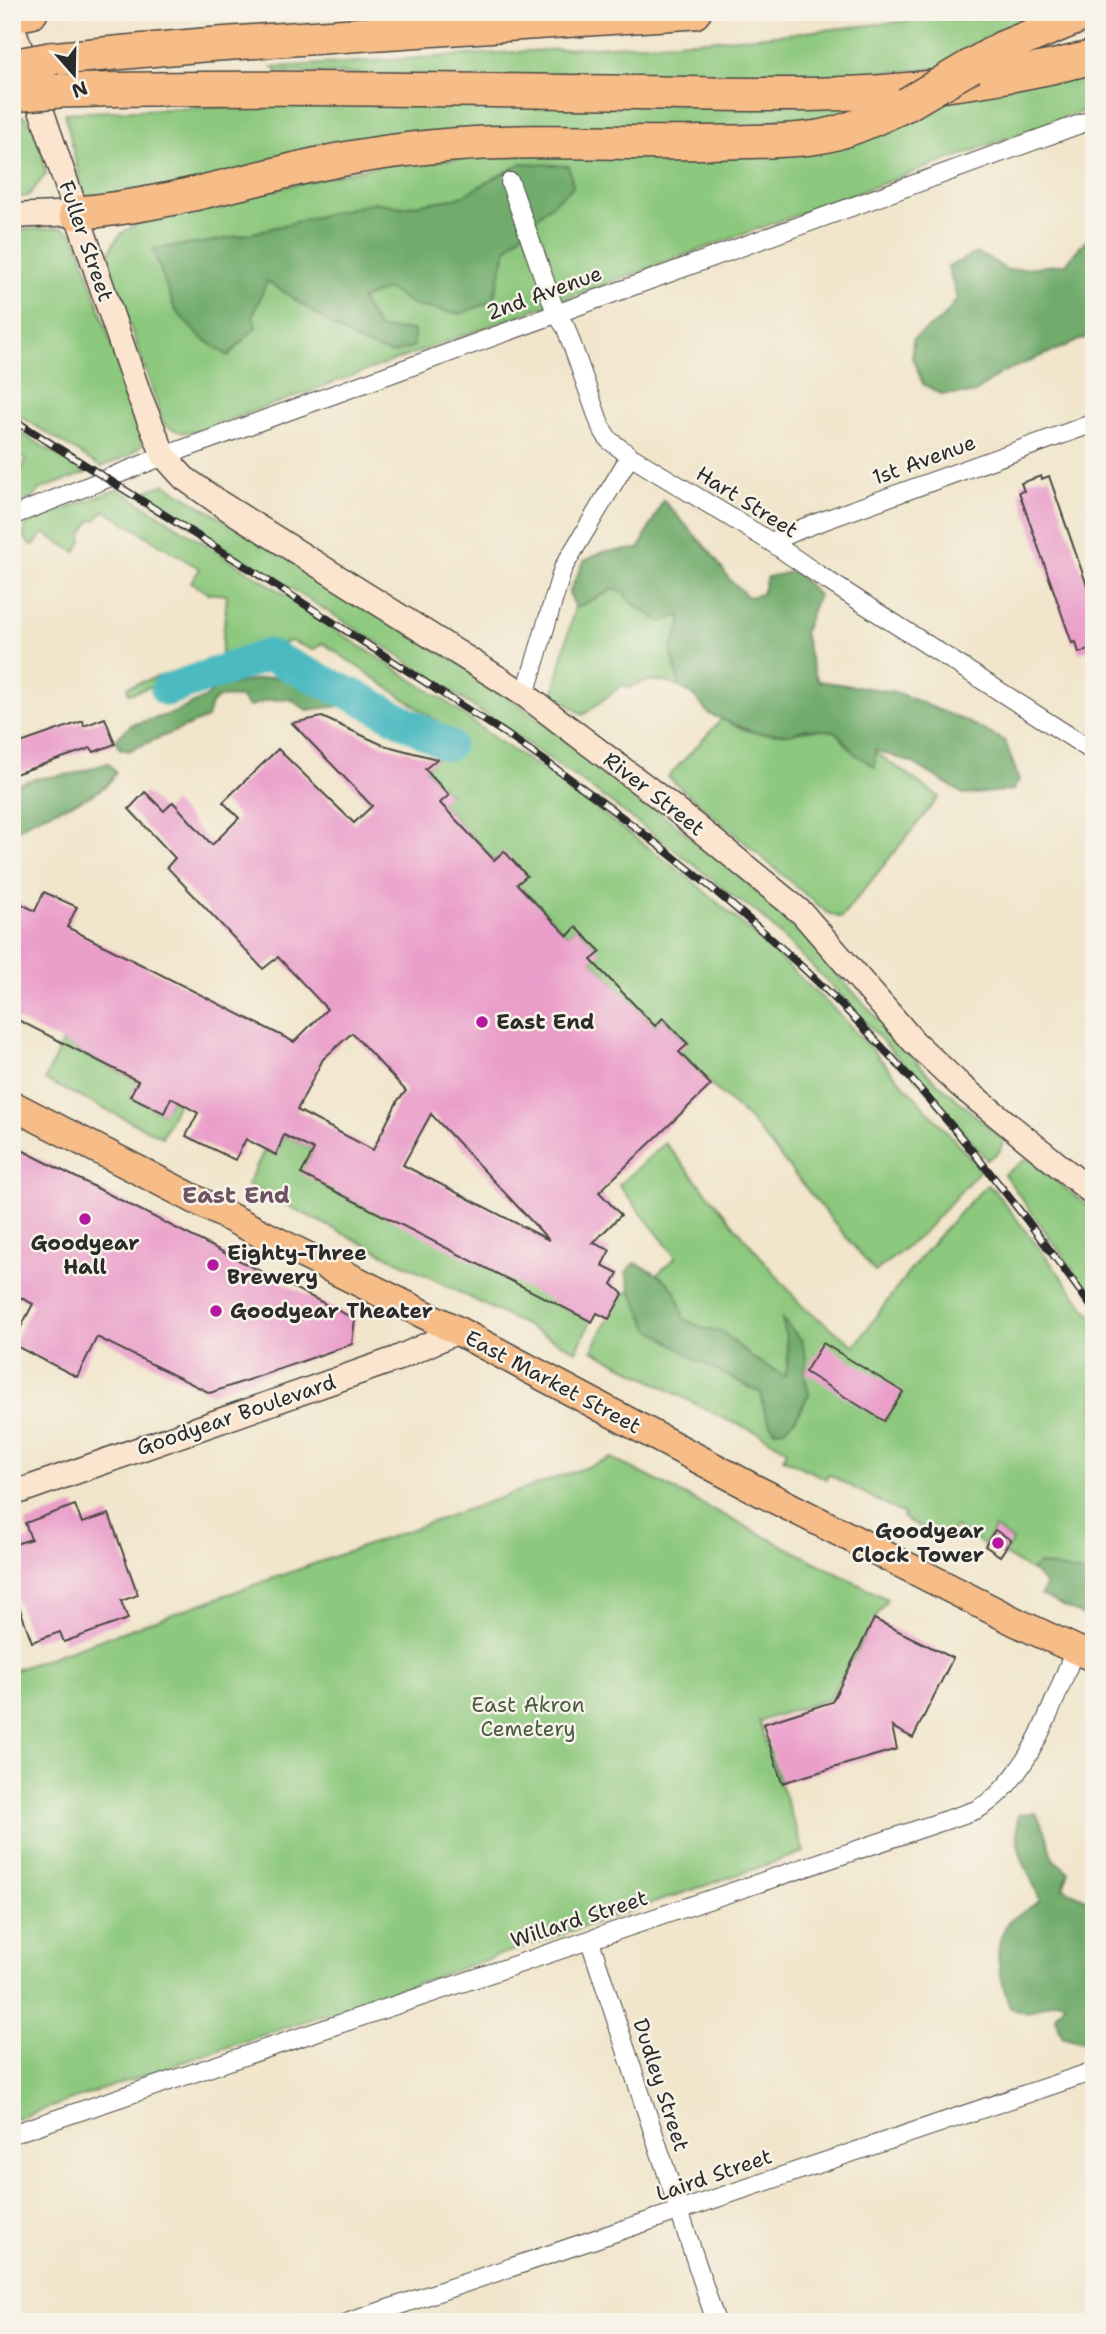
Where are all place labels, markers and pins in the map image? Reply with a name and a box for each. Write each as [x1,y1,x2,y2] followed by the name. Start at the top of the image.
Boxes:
[496,1008,595,1036] place label: East End
[474,1014,490,1030] marker: East End
[77,1211,93,1227] marker: Goodyear Hall
[31,1229,139,1281] place label: Goodyear Hall
[227,1239,367,1291] place label: Eighty-Three Brewery
[205,1257,221,1273] marker: Eighty-Three Brewery
[230,1297,433,1325] place label: Goodyear Theater
[208,1303,224,1319] marker: Goodyear Theater
[852,1517,984,1569] place label: Goodyear Clock Tower
[990,1535,1006,1551] marker: Goodyear Clock Tower

